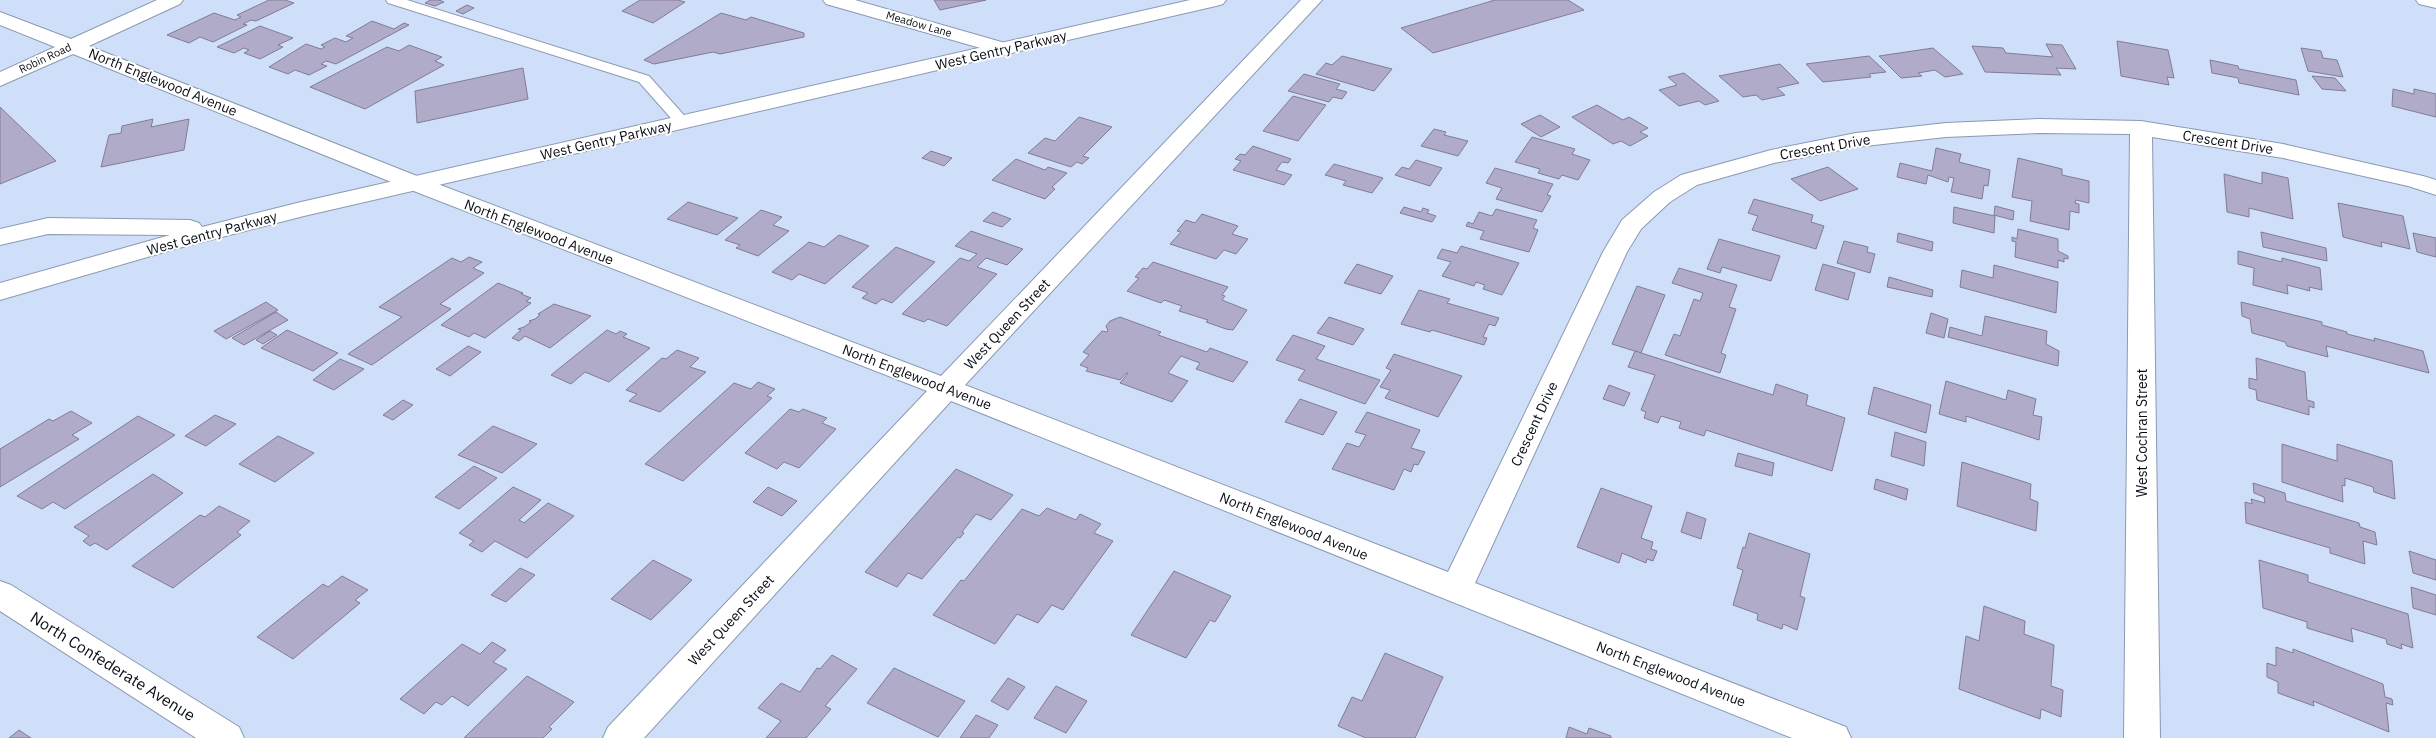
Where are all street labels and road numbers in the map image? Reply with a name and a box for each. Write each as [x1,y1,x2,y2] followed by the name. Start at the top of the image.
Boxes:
[884,8,954,40] street label: Meadow Lane
[934,26,1068,74] street label: West Gentry Parkway
[17,40,73,76] street label: Robin Road
[86,44,240,120] street label: North Englewood Avenue
[539,116,673,164] street label: West Gentry Parkway
[2181,126,2275,158] street label: Crescent Drive
[1778,130,1872,164] street label: Crescent Drive
[462,195,617,269] street label: North Englewood Avenue
[145,207,279,259] street label: West Gentry Parkway
[960,275,1054,373] street label: West Queen Street
[840,340,995,414] street label: North Englewood Avenue
[2133,369,2151,497] street label: West Cochran Street
[1506,378,1562,469] street label: Crescent Drive
[1217,488,1371,564] street label: North Englewood Avenue
[684,571,778,669] street label: West Queen Street
[27,607,199,725] street label: North Confederate Avenue
[1594,637,1749,711] street label: North Englewood Avenue

